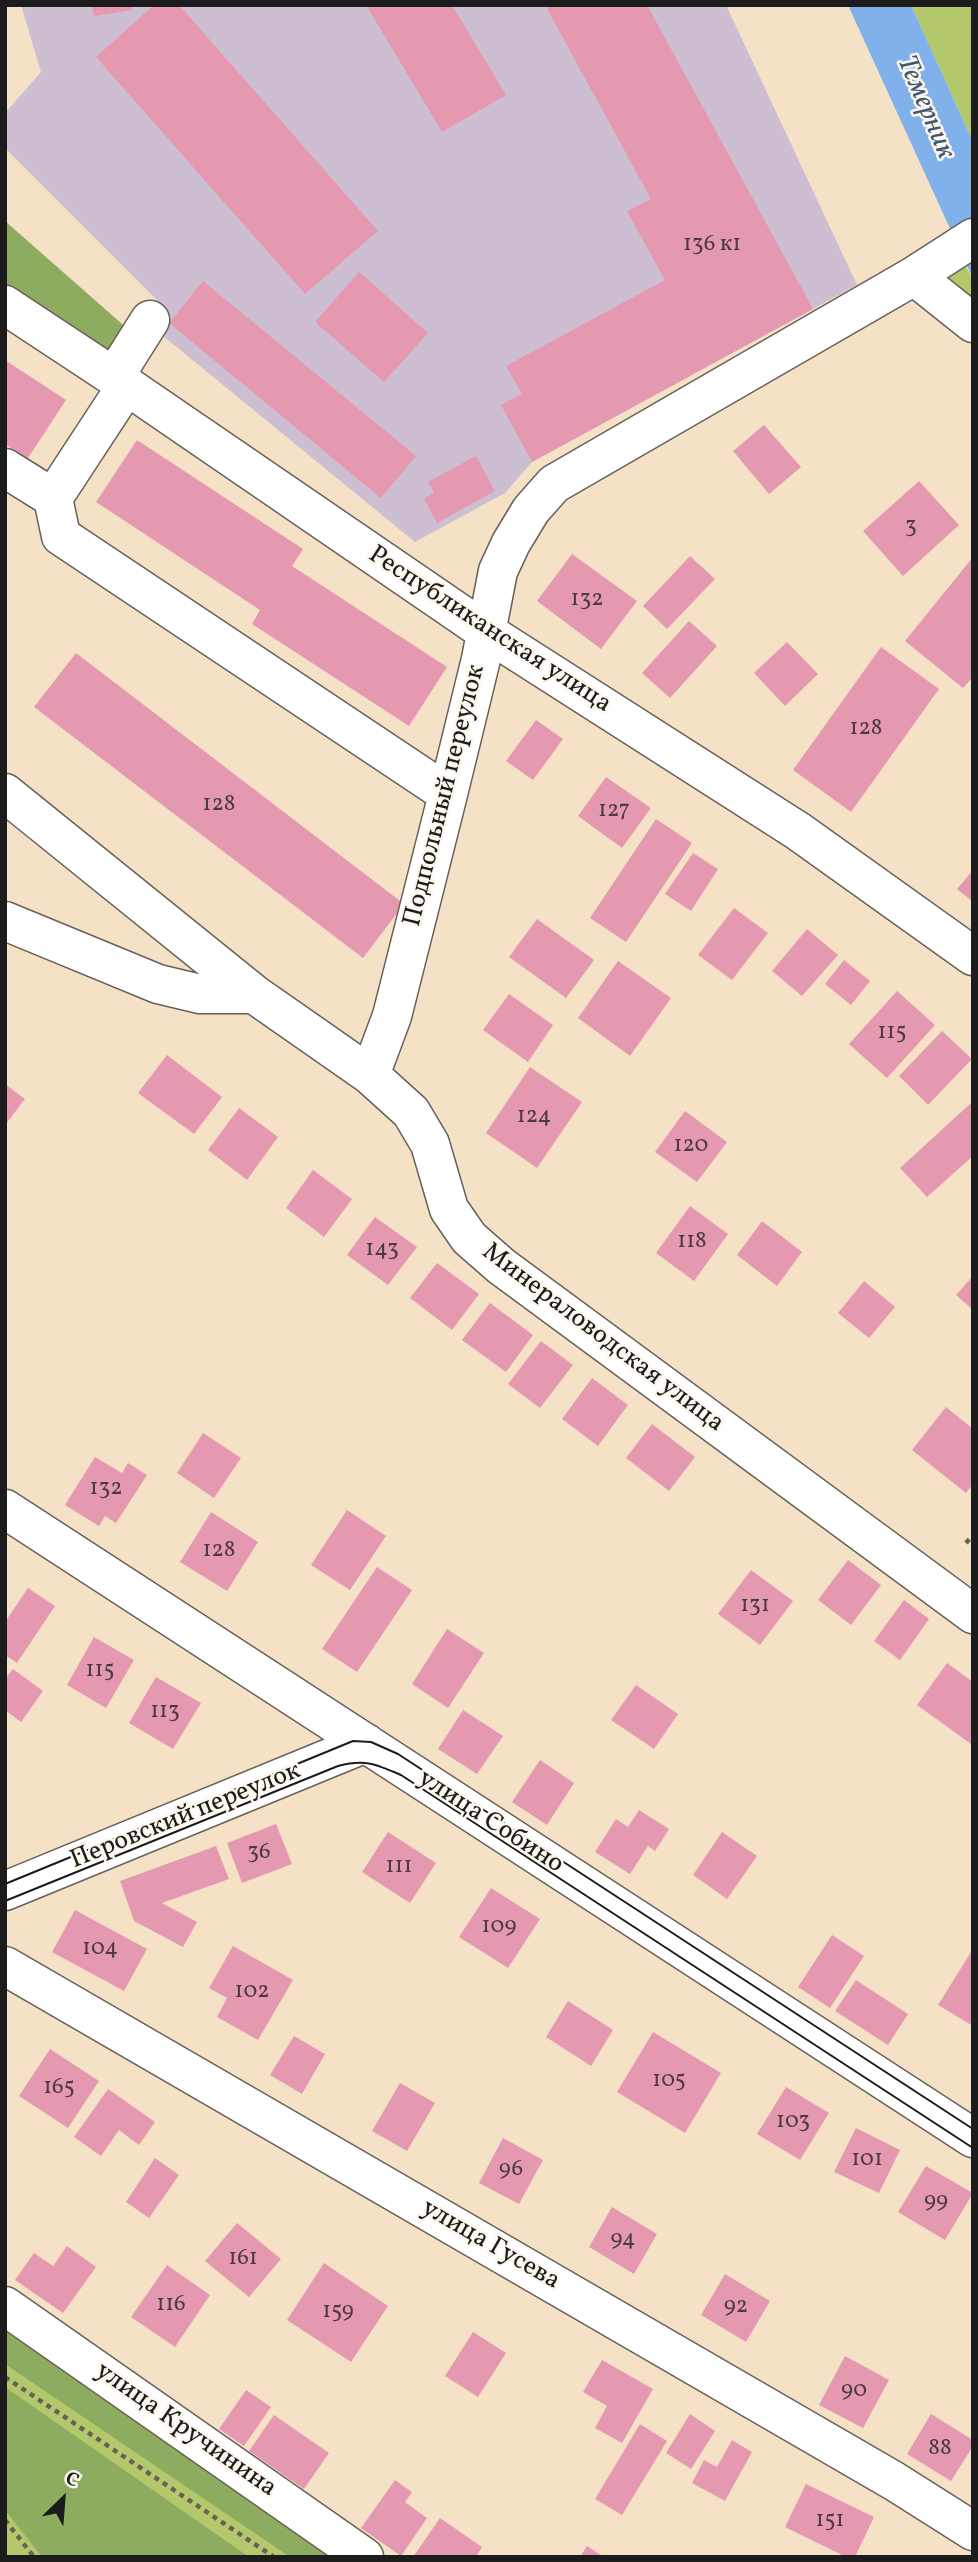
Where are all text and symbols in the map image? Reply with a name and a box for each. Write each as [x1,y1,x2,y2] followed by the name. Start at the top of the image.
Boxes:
[887,52,961,164] water label: Темерник
[683,232,741,260] house number: 136 к1
[905,514,917,542] house number: 3
[362,541,616,721] street label: Республиканская улица
[570,587,604,615] house number: 132
[398,662,494,930] street label: Подпольный переулок
[850,716,882,744] house number: 128
[203,792,235,820] house number: 128
[598,798,630,826] house number: 127
[878,1020,906,1048] house number: 115
[517,1104,551,1132] house number: 124
[674,1133,708,1161] house number: 120
[677,1229,707,1257] house number: 118
[365,1237,399,1265] house number: 143
[475,1238,729,1440] street label: Минераловодская улица
[89,1476,123,1504] house number: 132
[203,1538,235,1566] house number: 128
[740,1593,770,1621] house number: 131
[86,1658,114,1686] house number: 115
[150,1699,180,1727] house number: 113
[66,1757,306,1877] street label: Перовский переулок
[411,1764,569,1882] street label: улица Собино
[247,1840,271,1868] house number: 36
[386,1854,412,1882] house number: 111
[482,1914,516,1942] house number: 109
[82,1936,118,1964] house number: 104
[234,1979,270,2007] house number: 102
[652,2068,686,2096] house number: 105
[43,2075,75,2103] house number: 165
[776,2109,810,2137] house number: 103
[851,2147,883,2175] house number: 101
[499,2157,523,2185] house number: 96
[924,2189,948,2217] house number: 99
[415,2194,565,2298] street label: улица Гусева
[610,2227,636,2255] house number: 94
[228,2246,258,2274] house number: 161
[156,2292,186,2320] house number: 116
[724,2294,748,2322] house number: 92
[322,2299,354,2327] house number: 159
[88,2357,282,2505] street label: улица Кручинина
[841,2378,867,2406] house number: 90
[928,2436,952,2464] house number: 88
[28,2464,98,2534] north arrow
[61,2466,83,2494] text: С
[816,2508,844,2536] house number: 151

